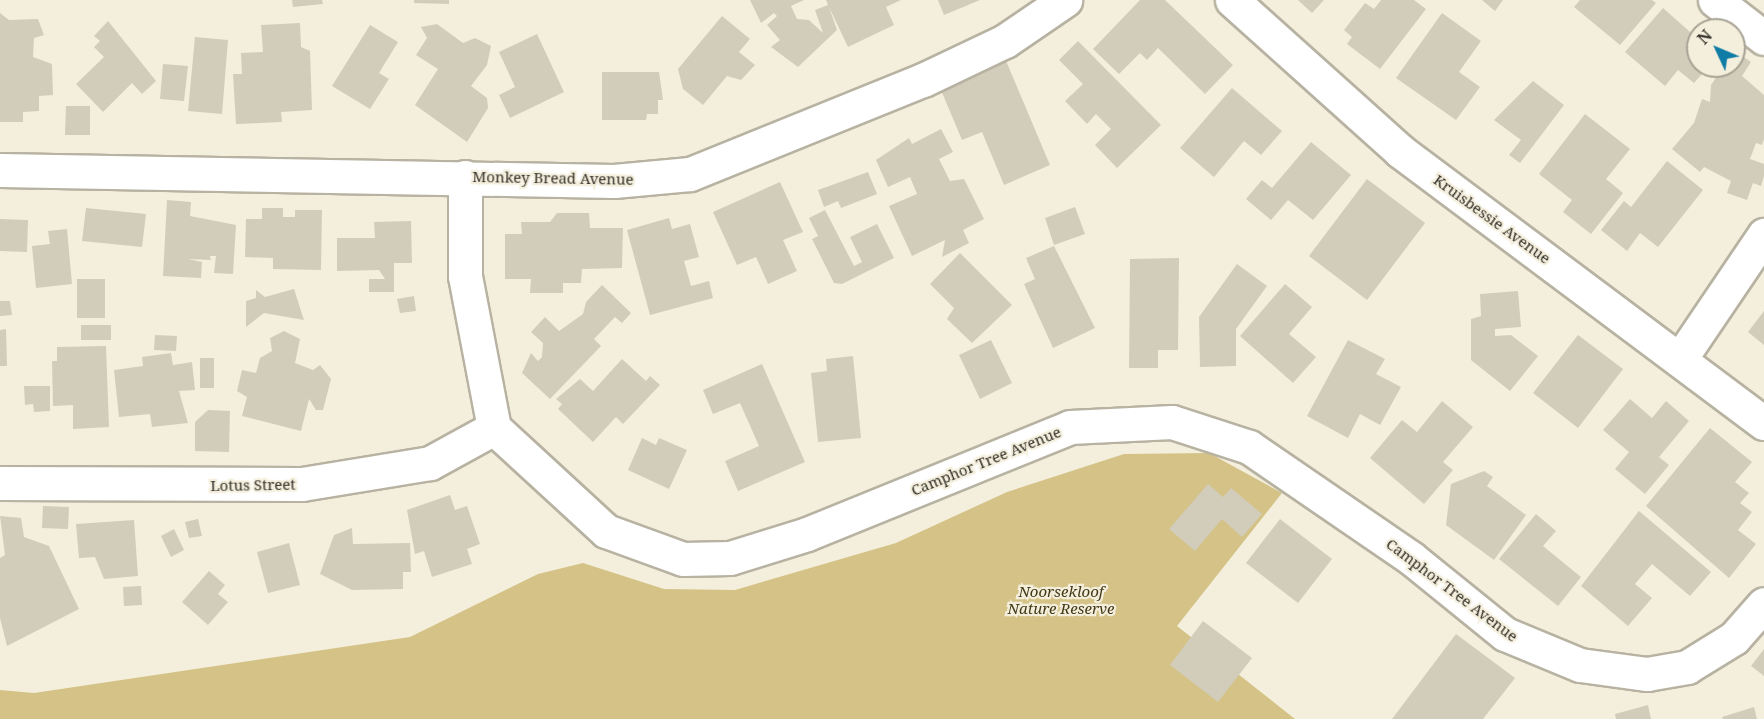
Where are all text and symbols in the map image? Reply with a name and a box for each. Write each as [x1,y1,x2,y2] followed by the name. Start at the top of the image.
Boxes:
[1686,18,1746,78] north arrow
[1692,25,1717,49] text: N
[472,168,634,188] street label: Monkey Bread Avenue
[1430,171,1554,267] street label: Kruisbessie Avenue
[908,423,1064,499] street label: Camphor Tree Avenue
[210,475,296,495] street label: Lotus Street
[1383,535,1521,645] street label: Camphor Tree Avenue
[1008,582,1114,617] park label: Noorsekloof Nature Reserve

